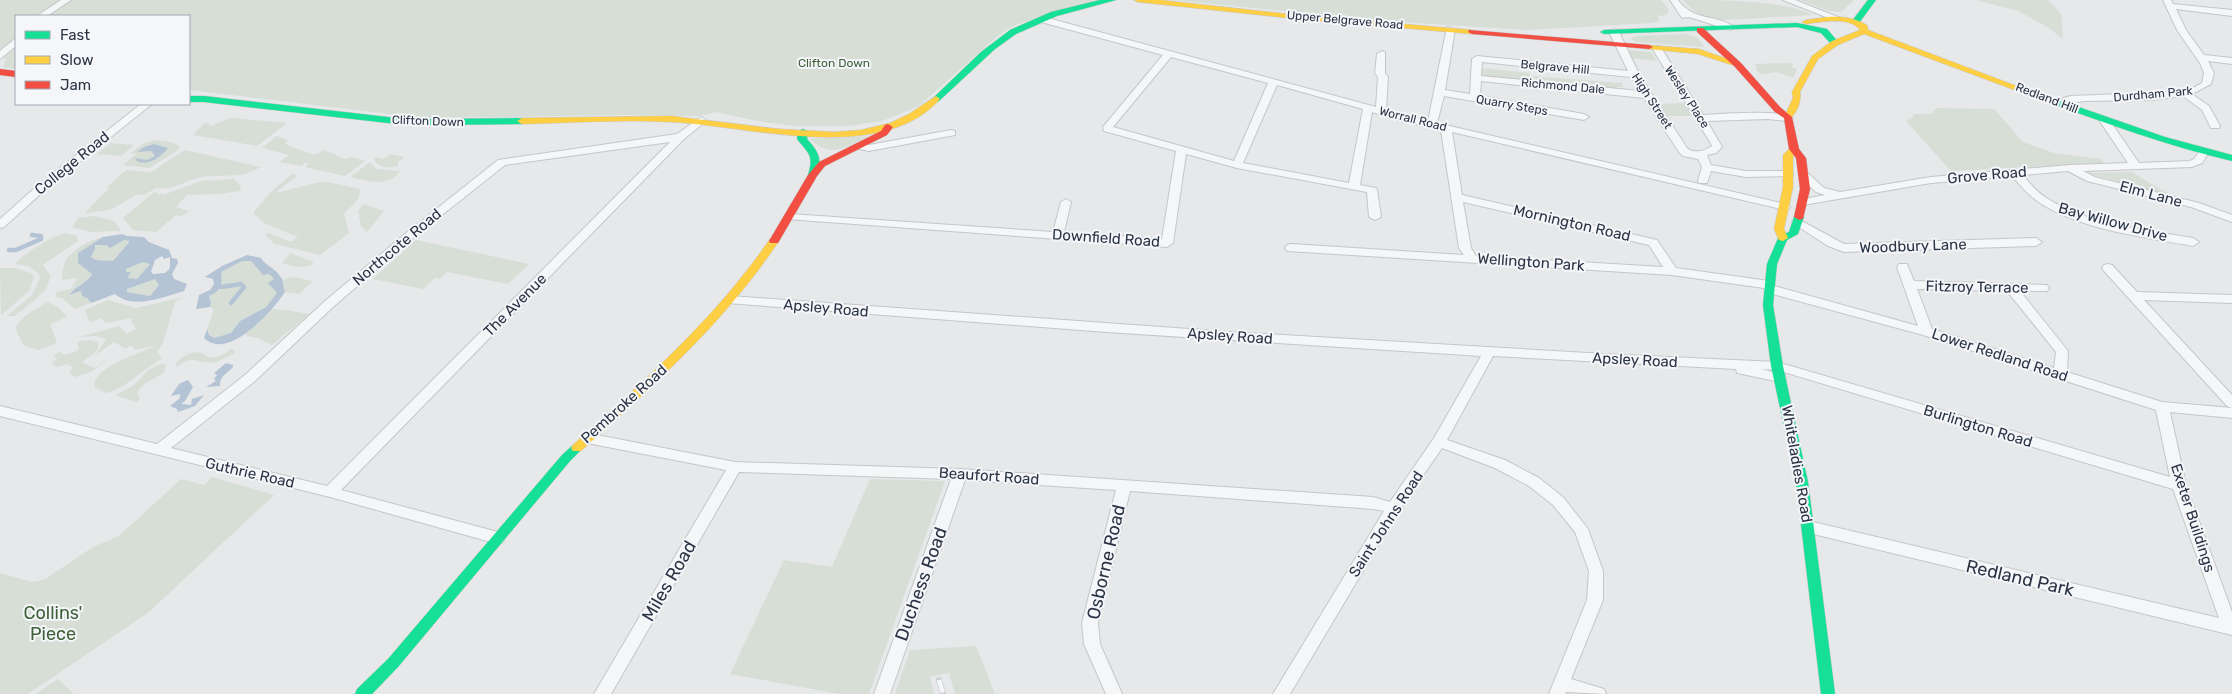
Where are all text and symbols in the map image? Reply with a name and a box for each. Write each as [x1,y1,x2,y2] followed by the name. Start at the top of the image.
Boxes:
[1286,8,1404,32] street label: Upper Belgrave Road
[15,15,190,105] legend
[60,26,90,44] text: Fast
[60,51,93,69] text: Slow
[798,56,870,70] park label: Clifton Down
[1520,57,1590,77] street label: Belgrave Hill
[1662,63,1712,131] street label: Wesley Place
[1629,71,1675,132] street label: High Street
[1520,75,1606,97] street label: Richmond Dale
[60,76,91,94] text: Jam
[2014,80,2080,116] street label: Redland Hill
[2113,83,2194,104] street label: Durdham Park
[1475,92,1549,118] street label: Quarry Steps
[1378,104,1448,134] street label: Worrall Road
[392,113,464,129] street label: Clifton Down
[31,127,113,199] street label: College Road
[1946,163,2028,187] street label: Grove Road
[2118,177,2184,211] street label: Elm Lane
[2056,199,2170,245] street label: Bay Willow Drive
[1512,201,1632,245] street label: Mornington Road
[349,205,445,289] street label: Northcote Road
[1051,225,1161,251] street label: Downfield Road
[1859,235,1967,257] street label: Woodbury Lane
[1477,249,1586,275] street label: Wellington Park
[480,270,550,340] street label: The Avenue
[1925,277,2029,297] street label: Fitzroy Terrace
[783,295,869,321] street label: Apsley Road
[1187,324,1273,348] street label: Apsley Road
[1930,324,2070,386] street label: Lower Redland Road
[1592,349,1678,371] street label: Apsley Road
[577,361,671,447] street label: Pembroke Road
[1921,401,2035,451] street label: Burlington Road
[1778,404,1816,524] street label: Whiteladies Road
[204,454,296,492] street label: Guthrie Road
[2167,461,2219,575] street label: Exeter Buildings
[938,464,1040,488] street label: Beaufort Road
[1345,468,1427,580] street label: Saint Johns Road
[1082,502,1130,622] street label: Osborne Road
[890,524,952,644] street label: Duchess Road
[637,537,701,625] street label: Miles Road
[1964,555,2077,601] street label: Redland Park
[23,602,83,645] park label: Collins' Piece

